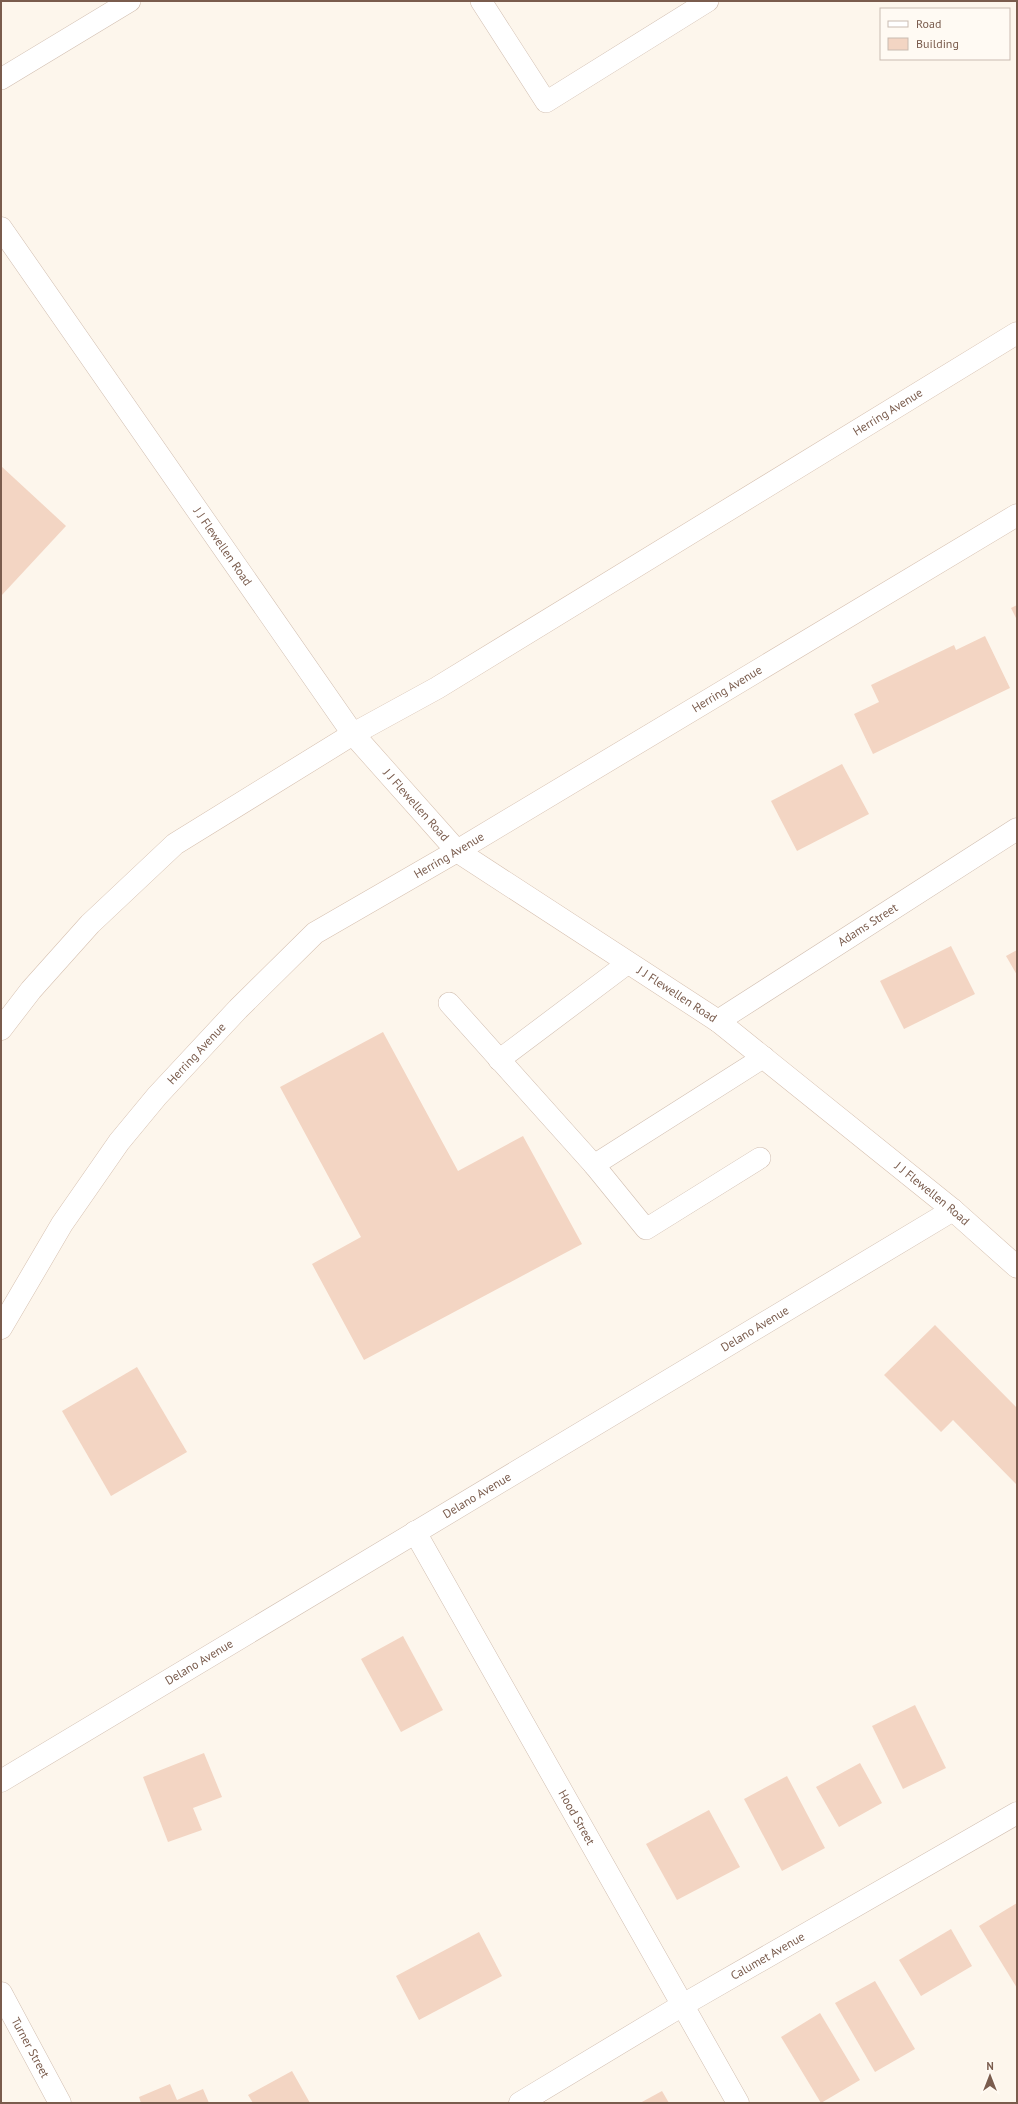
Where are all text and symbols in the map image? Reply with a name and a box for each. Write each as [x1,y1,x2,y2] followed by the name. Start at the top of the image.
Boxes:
[880,8,1010,60] legend
[916,16,941,31] text: Road
[916,36,959,51] text: Building
[850,385,925,439] street label: Herring Avenue
[190,503,256,588] street label: J J Flewellen Road
[689,662,764,715] street label: Herring Avenue
[380,764,453,844] street label: J J Flewellen Road
[411,829,487,881] street label: Herring Avenue
[835,900,900,949] street label: Adams Street
[634,962,720,1025] street label: J J Flewellen Road
[164,1019,228,1087] street label: Herring Avenue
[891,1158,973,1228] street label: J J Flewellen Road
[718,1302,791,1355] street label: Delano Avenue
[440,1469,513,1521] street label: Delano Avenue
[162,1636,236,1688] street label: Delano Avenue
[555,1787,599,1848] street label: Hood Street
[728,1929,807,1983] street label: Calumet Avenue
[8,2014,53,2080] street label: Turner Street
[970,2056,1010,2096] north arrow
[986,2059,994,2073] text: N

